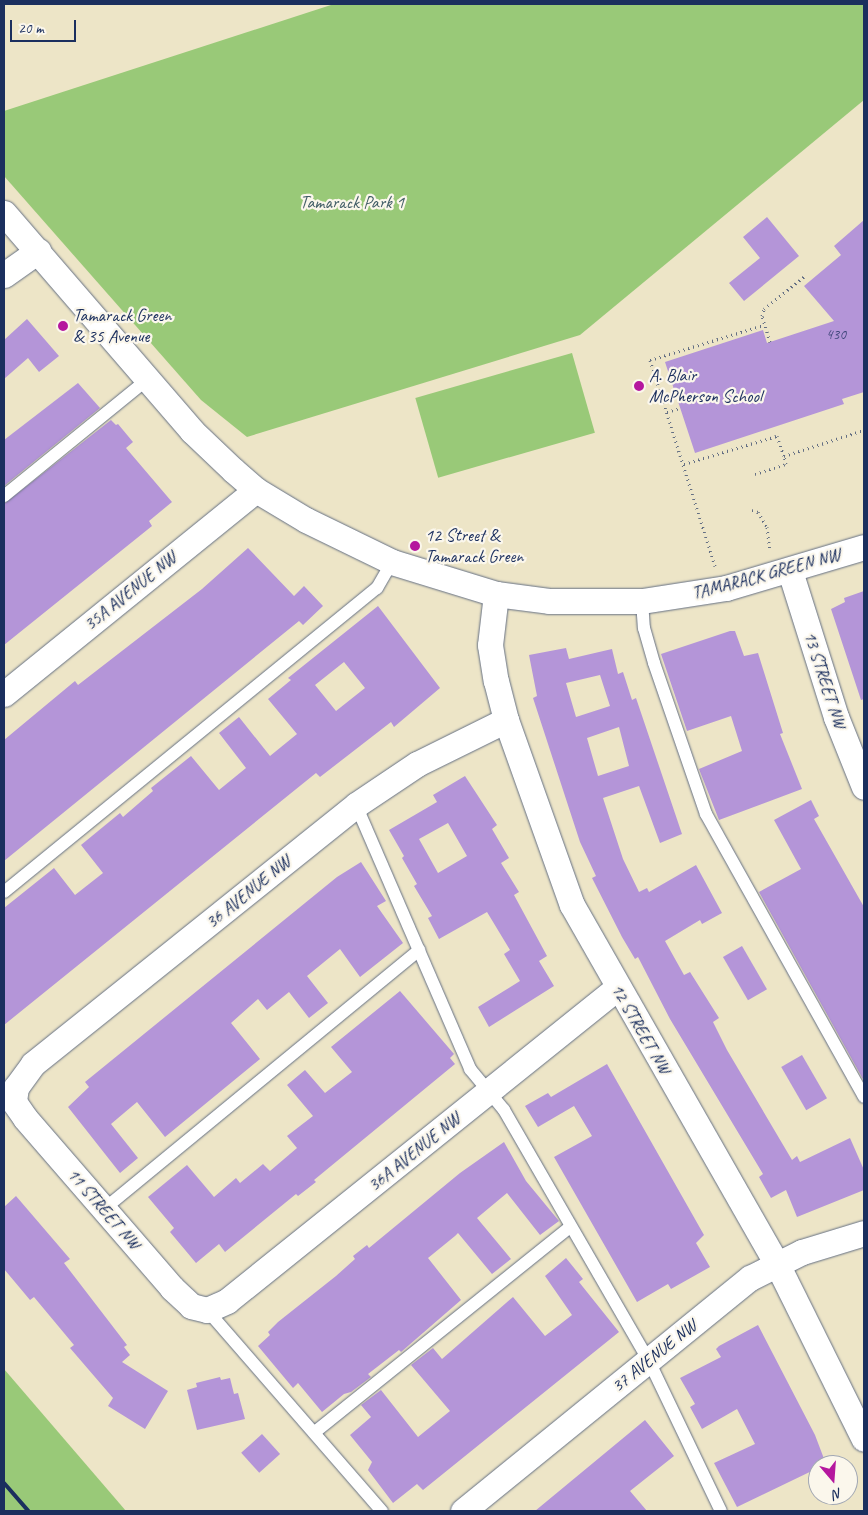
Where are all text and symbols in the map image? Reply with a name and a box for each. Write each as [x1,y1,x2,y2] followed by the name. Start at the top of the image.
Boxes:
[12,10,79,42] scale bar
[18,19,44,38] text: 20 m
[300,191,404,213] park label: Tamarack Park 1
[73,305,171,348] place label: Tamarack Green & 35 Avenue
[57,320,69,332] marker: Tamarack Green & 35 Avenue
[826,326,846,344] house number: 430
[649,365,761,408] place label: A. Blair McPherson School
[633,380,645,392] marker: A. Blair McPherson School
[425,525,523,568] place label: 12 Street & Tamarack Green
[409,540,421,552] marker: 12 Street & Tamarack Green
[690,544,842,604] street label: TAMARACK GREEN NW
[79,547,181,635] street label: 35A AVENUE NW
[799,628,851,732] street label: 13 STREET NW
[201,851,295,933] street label: 36 AVENUE NW
[606,980,676,1078] street label: 12 STREET NW
[363,1108,465,1196] street label: 36A AVENUE NW
[62,1164,146,1254] street label: 11 STREET NW
[607,1315,701,1397] street label: 37 AVENUE NW
[808,1455,858,1505] north arrow
[831,1484,844,1503] text: N

